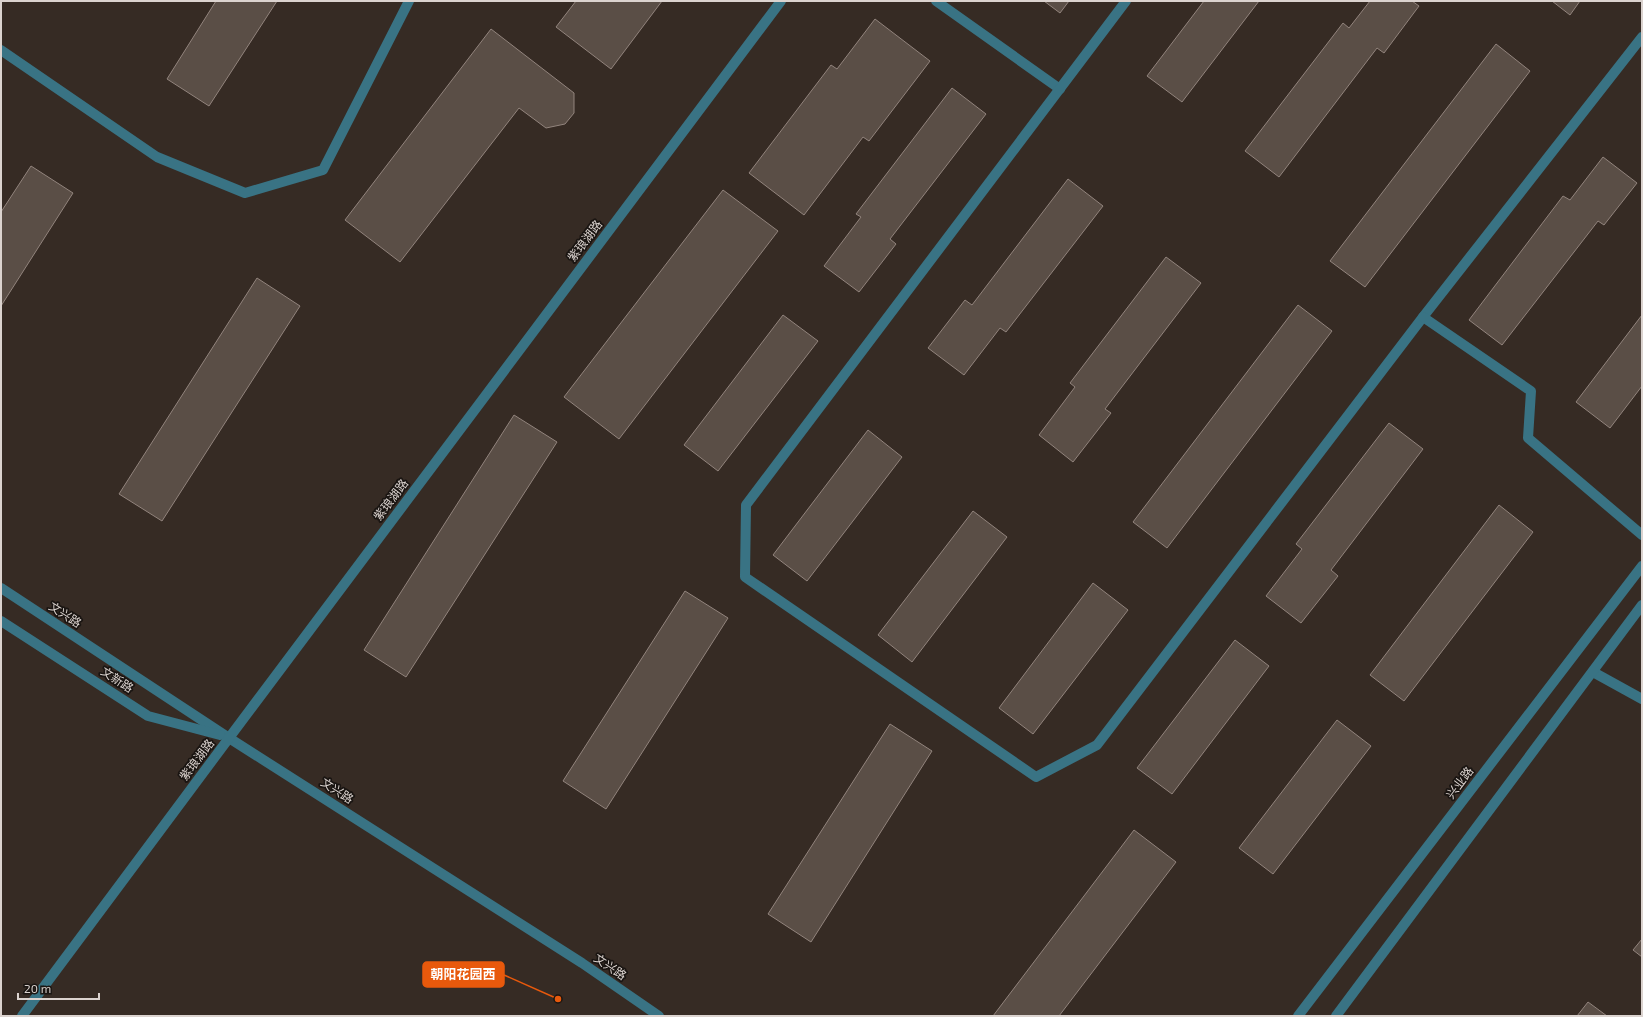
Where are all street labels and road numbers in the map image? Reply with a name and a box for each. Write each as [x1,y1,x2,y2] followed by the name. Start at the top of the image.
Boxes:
[564,217,604,264] street label: 紫琅湖路
[370,476,410,523] street label: 紫琅湖路
[47,598,84,630] street label: 文兴路
[99,663,136,695] street label: 文新路
[176,736,216,783] street label: 紫琅湖路
[1443,764,1476,801] street label: 兴业路
[319,774,356,806] street label: 文兴路
[592,950,629,982] street label: 文兴路

